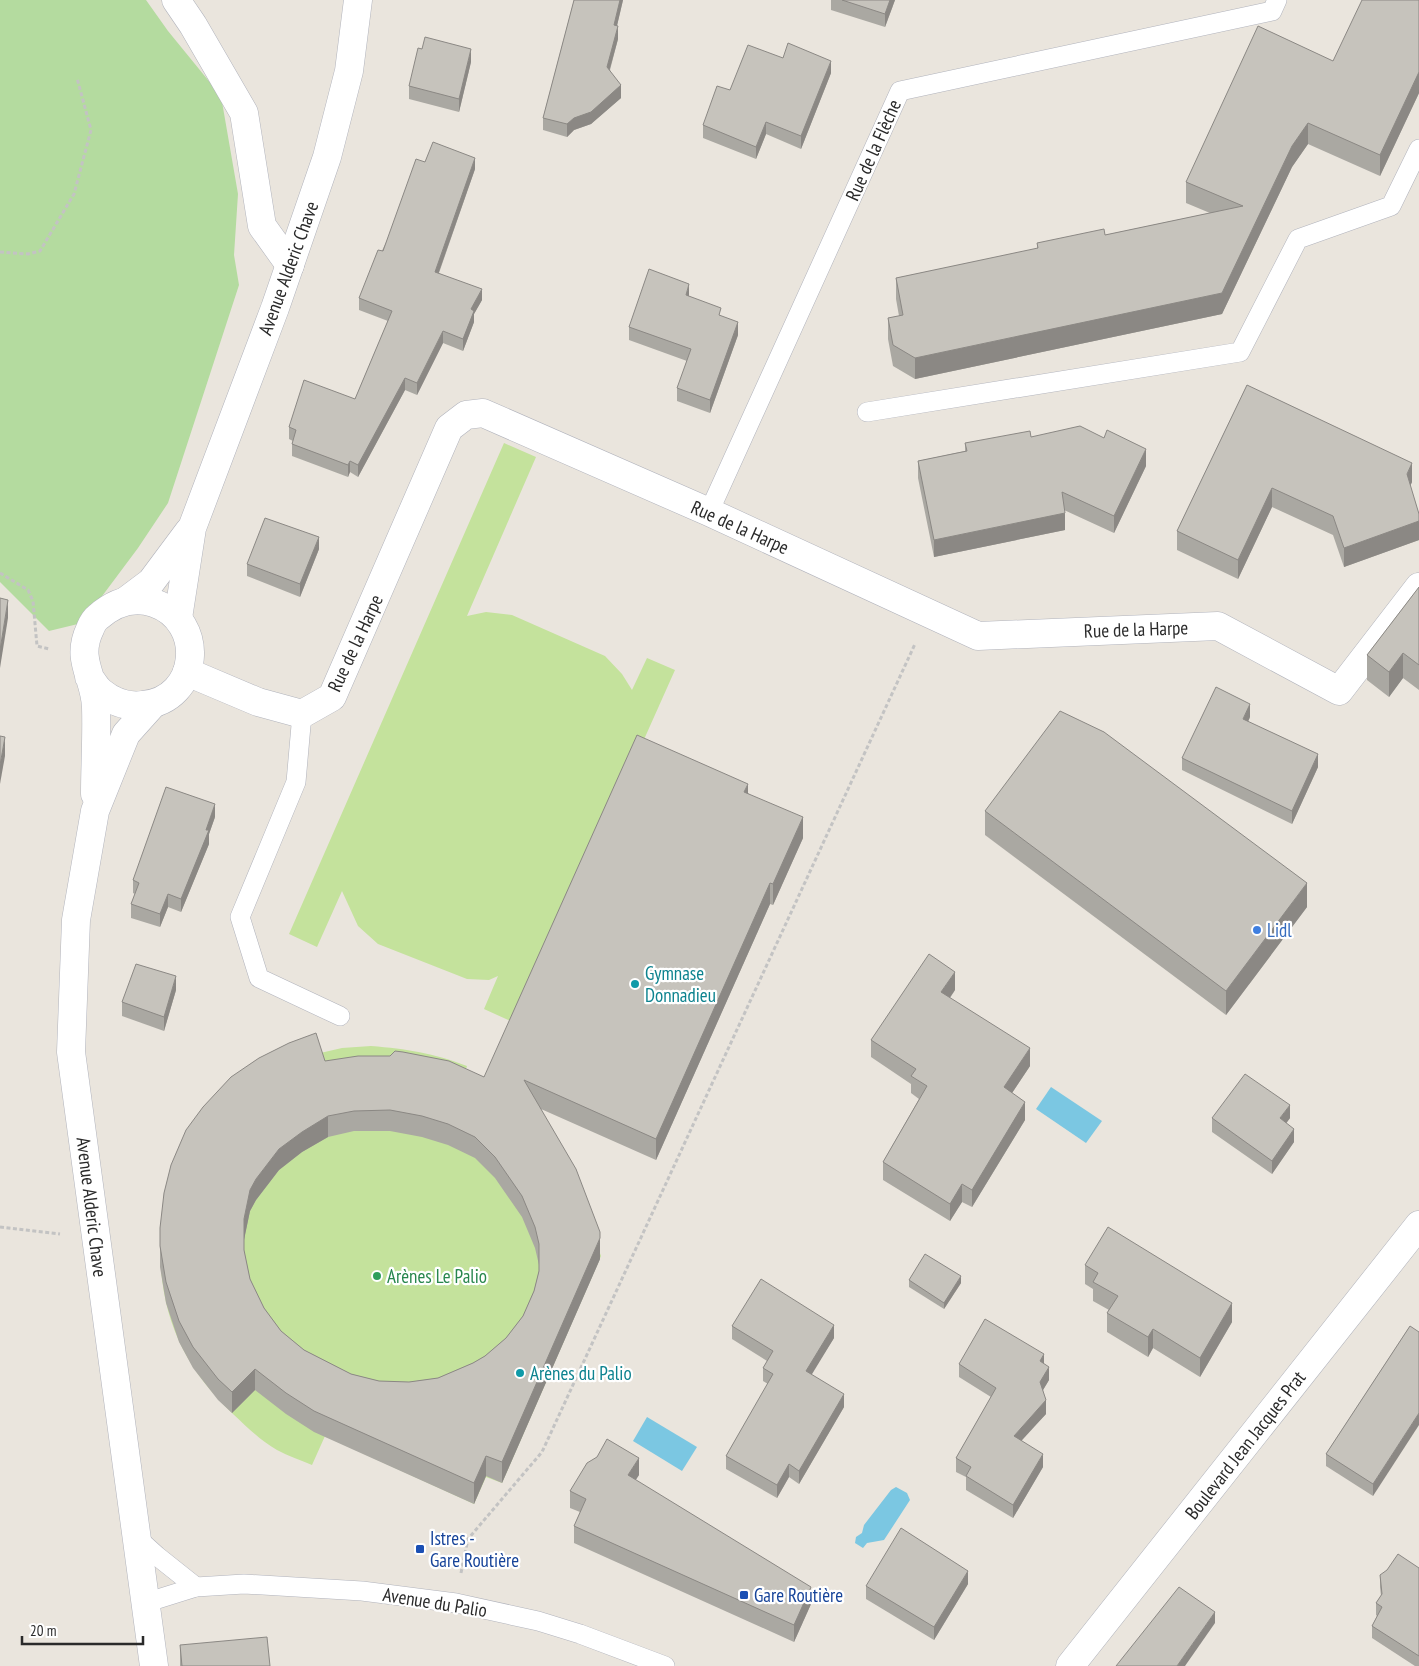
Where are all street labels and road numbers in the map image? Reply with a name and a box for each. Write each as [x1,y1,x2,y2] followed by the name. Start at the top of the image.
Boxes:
[840,95,906,204] street label: Rue de la Flèche
[253,198,323,338] street label: Avenue Alderic Chave
[687,495,793,559] street label: Rue de la Harpe
[322,590,388,695] street label: Rue de la Harpe
[1083,615,1189,643] street label: Rue de la Harpe
[72,1136,113,1278] street label: Avenue Alderic Chave
[1180,1365,1311,1524] street label: Boulevard Jean Jacques Prat
[381,1582,489,1622] street label: Avenue du Palio

